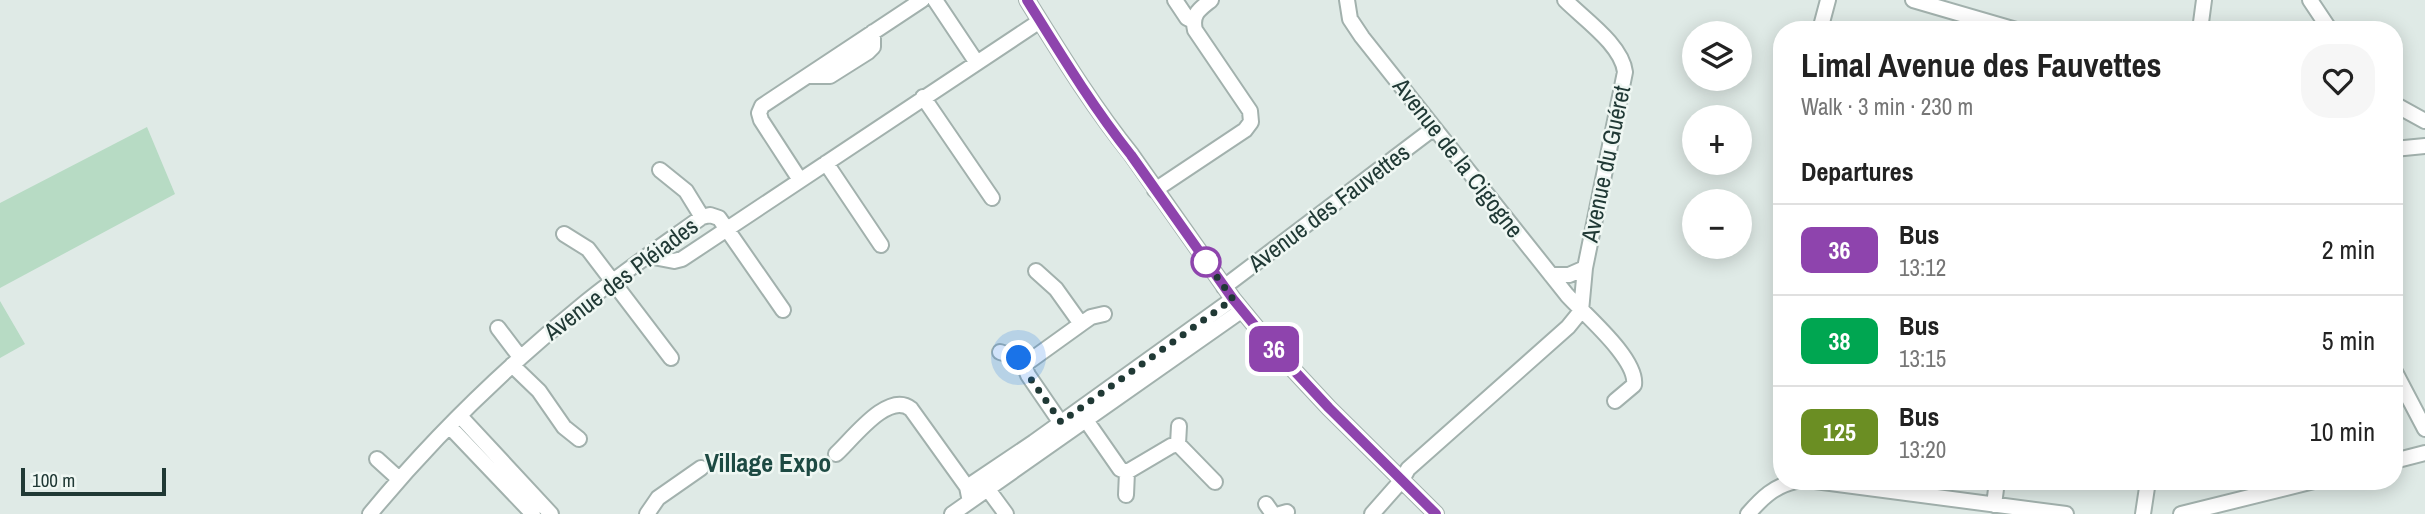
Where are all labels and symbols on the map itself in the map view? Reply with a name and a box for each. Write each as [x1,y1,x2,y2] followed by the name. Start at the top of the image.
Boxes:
[1386,70,1531,244] street label: Avenue de la Cigogne
[1573,82,1637,246] street label: Avenue du Guéret
[1240,136,1416,279] street label: Avenue des Fauvettes
[536,210,704,347] street label: Avenue des Pléiades
[1191,247,1221,277] unlabelled marker
[1242,326,1306,372] line badge: 36
[1001,340,1036,375] your location
[705,445,831,480] district label: Village Expo
[21,465,166,497] scale bar

